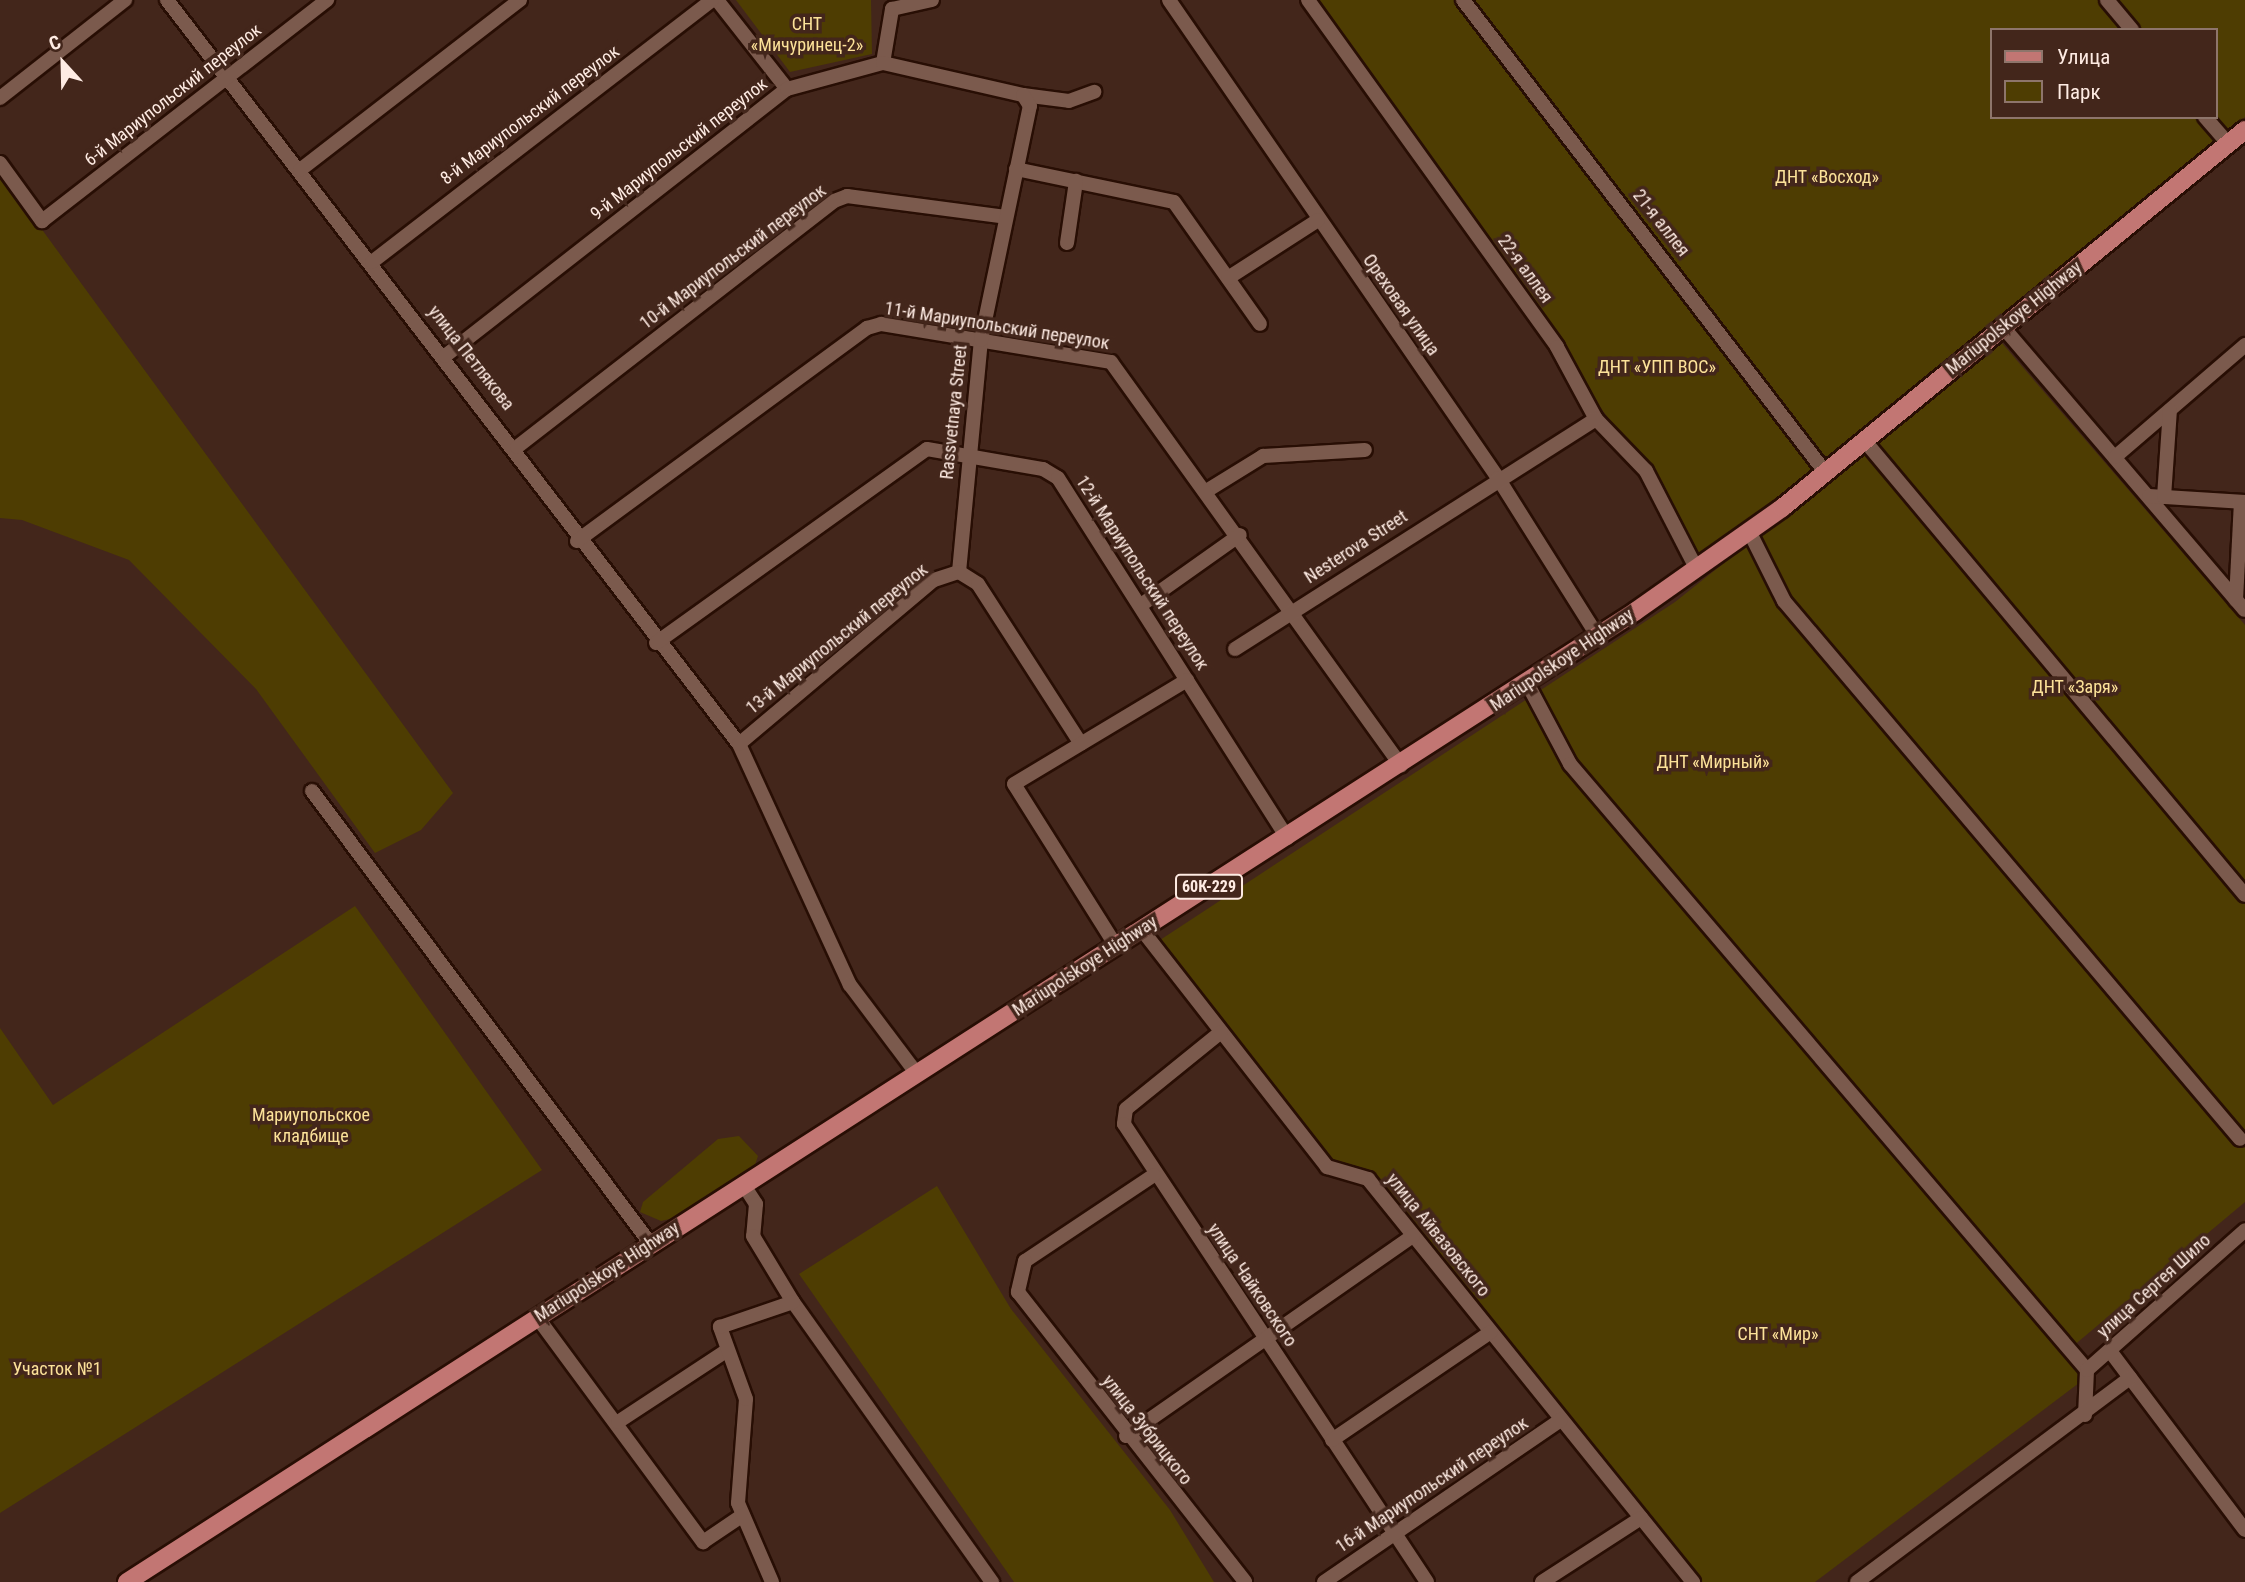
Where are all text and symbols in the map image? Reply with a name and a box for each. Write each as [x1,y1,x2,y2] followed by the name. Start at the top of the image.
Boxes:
[751,14,863,56] park label: СНТ «Мичуринец-2»
[80,19,266,171] street label: 6-й Мариупольский переулок
[28,28,98,98] north arrow
[1990,28,2217,119] legend
[46,30,64,56] text: С
[436,41,624,189] street label: 8-й Мариупольский переулок
[2057,45,2110,69] text: Улица
[586,73,772,225] street label: 9-й Мариупольский переулок
[2057,80,2101,104] text: Парк
[1775,166,1879,188] park label: ДНТ «Восход»
[636,180,830,334] street label: 10-й Мариупольский переулок
[1628,185,1694,261] street label: 21-я аллея
[1493,231,1557,307] street label: 22-я аллея
[1358,250,1444,360] street label: Ореховая улица
[1942,257,2086,379] street label: Mariupolskoye Highway
[883,298,1111,354] street label: 11-й Мариупольский переулок
[423,301,519,415] street label: улица Петлякова
[936,344,972,480] street label: Rassvetnaya Street
[1598,356,1716,378] park label: ДНТ «УПП ВОС»
[1071,472,1213,674] street label: 12-й Мариупольский переулок
[1301,506,1411,588] street label: Nesterova Street
[742,559,932,719] street label: 13-й Мариупольский переулок
[1486,604,1638,716] street label: Mariupolskoye Highway
[2032,676,2118,698] park label: ДНТ «Заря»
[1656,751,1770,773] park label: ДНТ «Мирный»
[1174,874,1244,900] road number: 60К-229
[1009,911,1161,1021] street label: Mariupolskoye Highway
[252,1105,370,1148] park label: Мариупольское кладбище
[1382,1169,1494,1301] street label: улица Айвазовского
[531,1217,683,1327] street label: Mariupolskoye Highway
[1203,1219,1301,1351] street label: улица Чайковского
[2093,1229,2215,1343] street label: улица Сергея Шило
[1737,1323,1819,1345] park label: СНТ «Мир»
[12,1358,102,1380] park label: Участок №1
[1097,1371,1197,1489] street label: улица Зубрицкого
[1332,1412,1532,1558] street label: 16-й Мариупольский переулок

